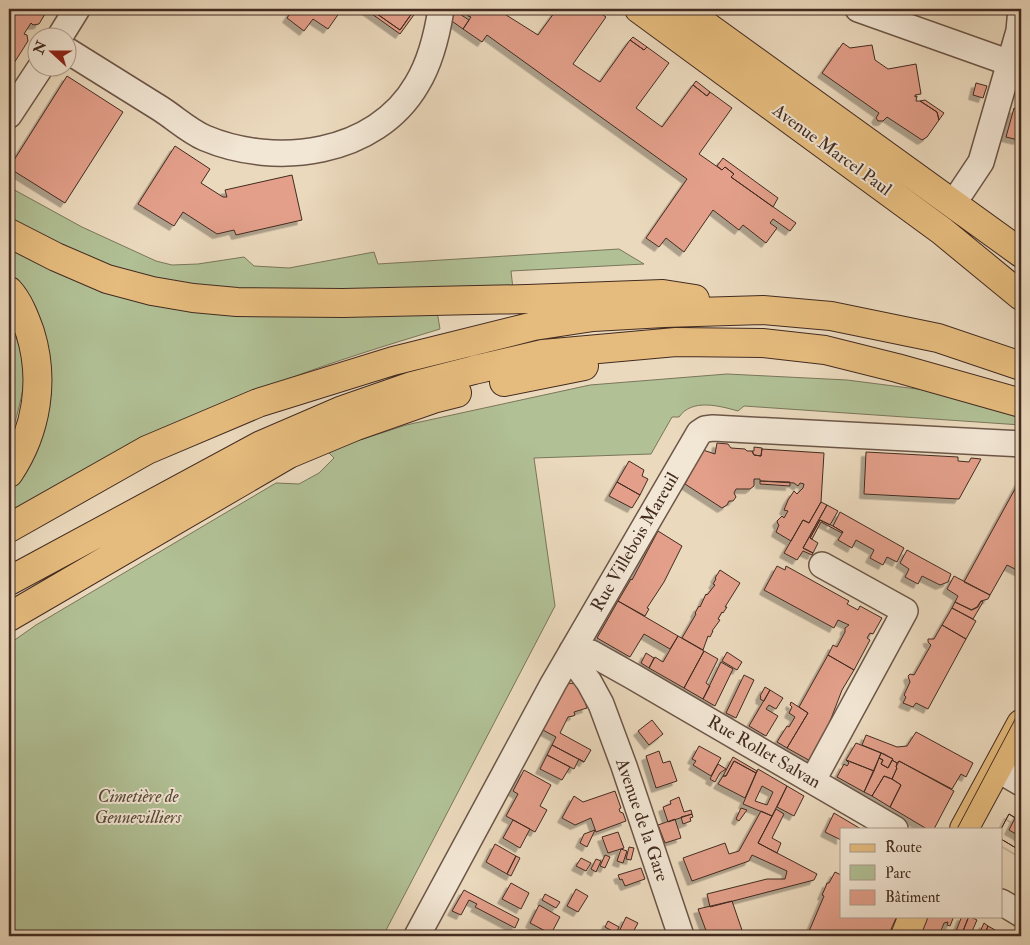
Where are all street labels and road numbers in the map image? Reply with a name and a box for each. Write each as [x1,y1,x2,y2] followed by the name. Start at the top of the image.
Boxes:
[767,98,896,201] street label: Avenue Marcel Paul
[586,468,684,616] street label: Rue Villebois Mareuil
[703,710,825,794] street label: Rue Rollet Salvan
[610,755,674,885] street label: Avenue de la Gare

